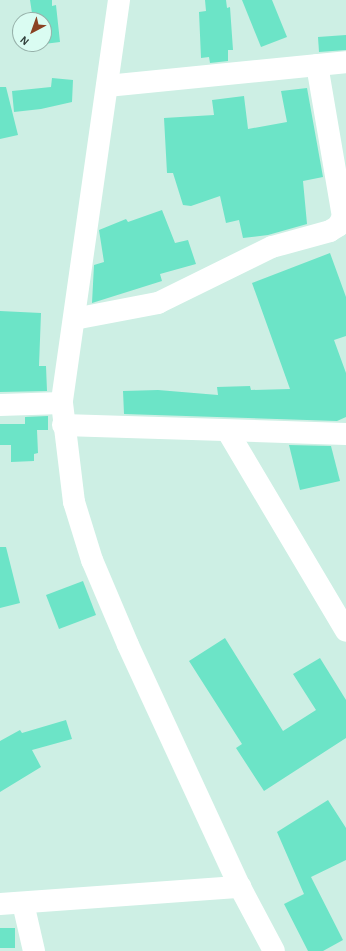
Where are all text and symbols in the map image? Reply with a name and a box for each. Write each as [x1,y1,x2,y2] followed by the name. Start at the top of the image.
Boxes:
[12,12,52,52] north arrow
[18,34,31,47] text: N

